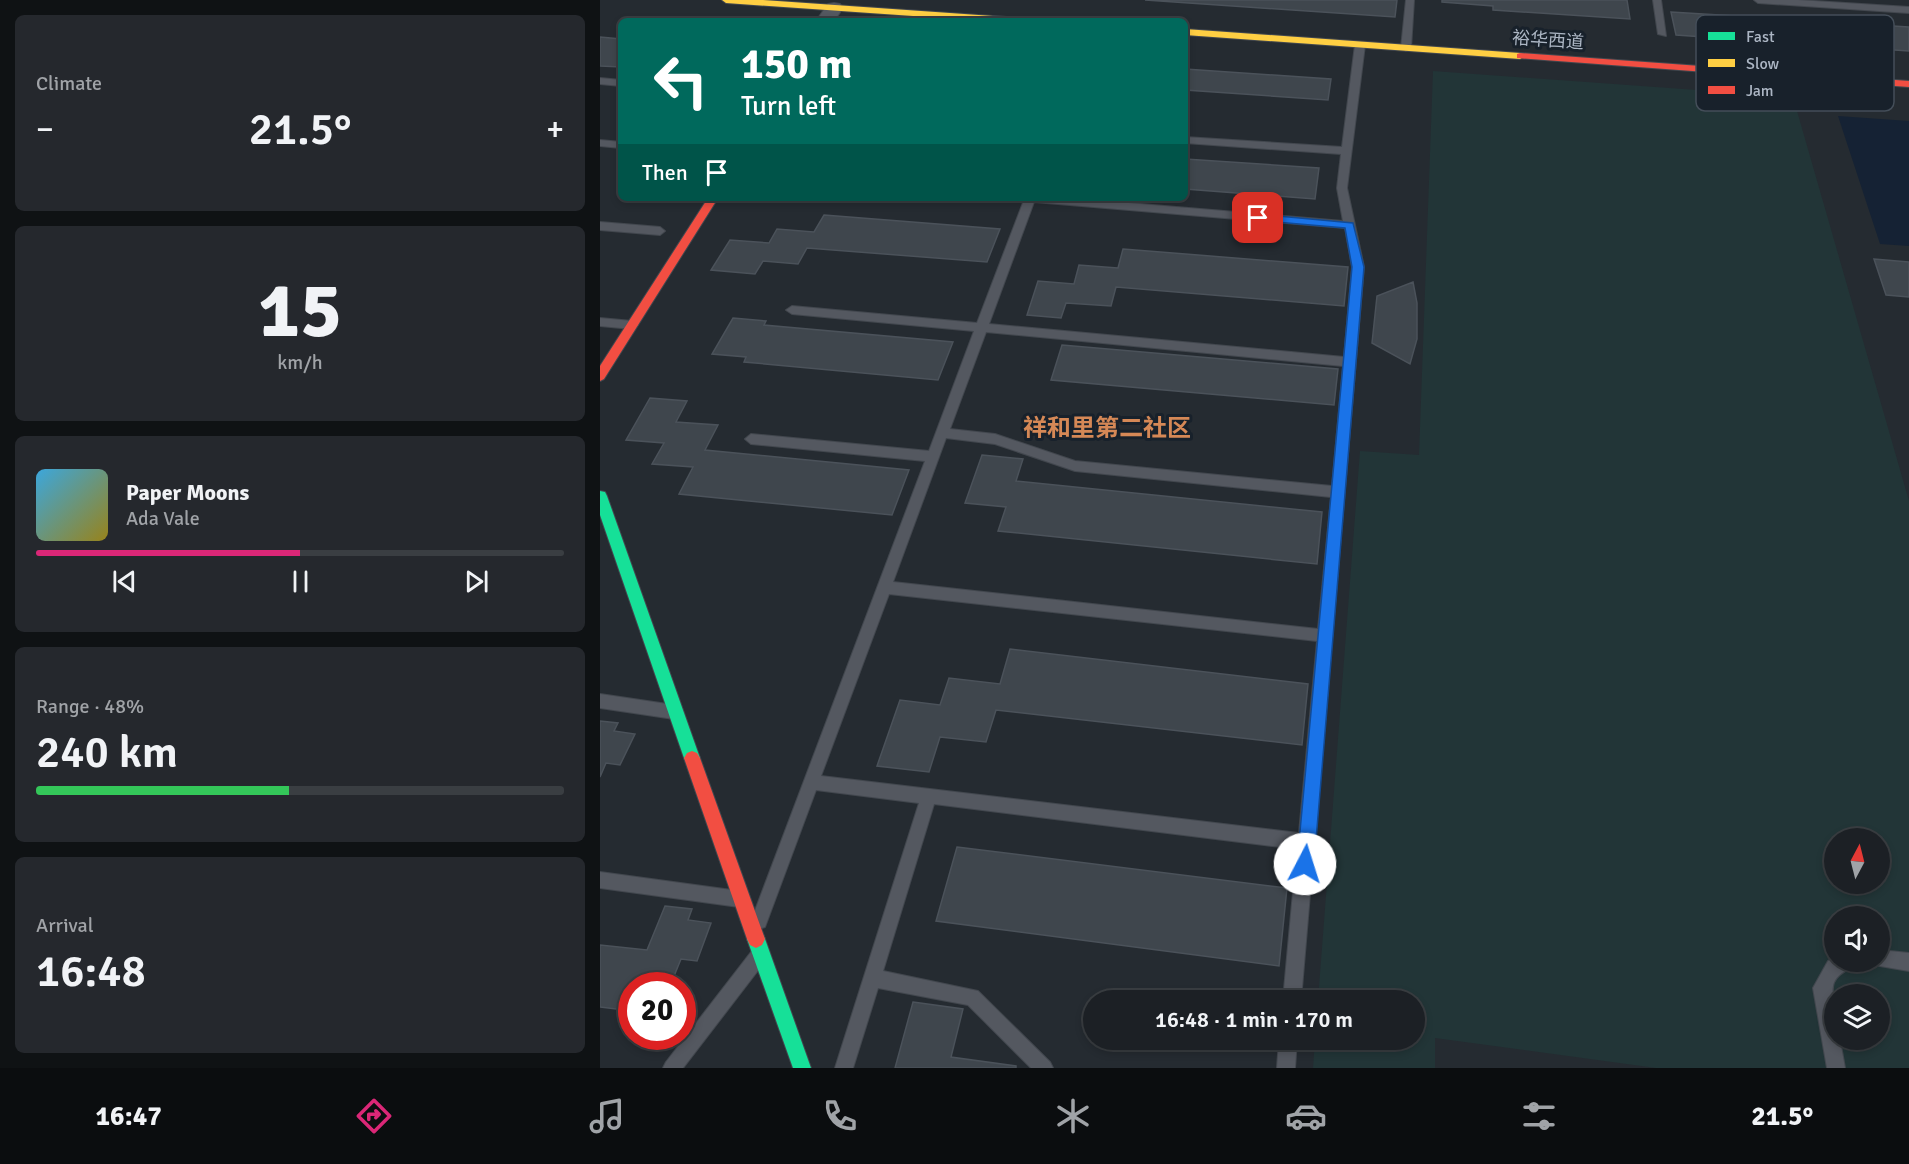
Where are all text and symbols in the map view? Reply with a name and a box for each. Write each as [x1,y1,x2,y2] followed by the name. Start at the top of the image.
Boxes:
[1696,15,1894,111] legend
[1511,27,1585,53] street label: 裕华西道
[1746,27,1775,47] text: Fast
[741,39,852,90] text: 150 m
[642,42,720,120] icon: left
[1746,54,1780,74] text: Slow
[36,71,102,96] text: Climate
[1746,81,1774,101] text: Jam
[741,90,836,123] text: Turn left
[249,102,351,157] text: 21.5°
[36,109,54,150] text: −
[546,109,564,150] text: +
[700,156,733,189] icon: arrive
[642,159,688,186] text: Then
[1232,192,1283,243] pin
[1241,201,1274,234] icon: arrive
[258,263,342,359] text: 15
[277,350,323,375] text: km/h
[1023,413,1191,443] district label: 祥和里第二社区
[126,479,249,506] text: Paper Moons
[126,506,200,531] text: Ada Vale
[108,565,141,598] icon: previous
[284,565,317,598] icon: pause
[460,565,493,598] icon: next
[36,694,144,719] text: Range · 48%
[36,725,178,780] text: 240 km
[1824,828,1890,894] north arrow
[1824,828,1890,1050] map controls
[1273,832,1337,896] position arrow
[1824,906,1890,972] button: sound
[36,913,94,938] text: Arrival
[36,944,146,999] text: 16:48
[618,972,696,1050] speed limit sign: 20
[1824,984,1890,1050] button: layers
[1155,1006,1353,1033] text: 16:48 · 1 min · 170 m
[353,1095,395,1137] icon: directions
[586,1095,628,1137] icon: music
[819,1095,861,1137] icon: phone
[1052,1095,1094,1137] icon: climate
[1285,1095,1327,1137] icon: car
[1518,1095,1560,1137] icon: filters
[96,1100,162,1133] text: 16:47
[1751,1100,1813,1133] text: 21.5°

